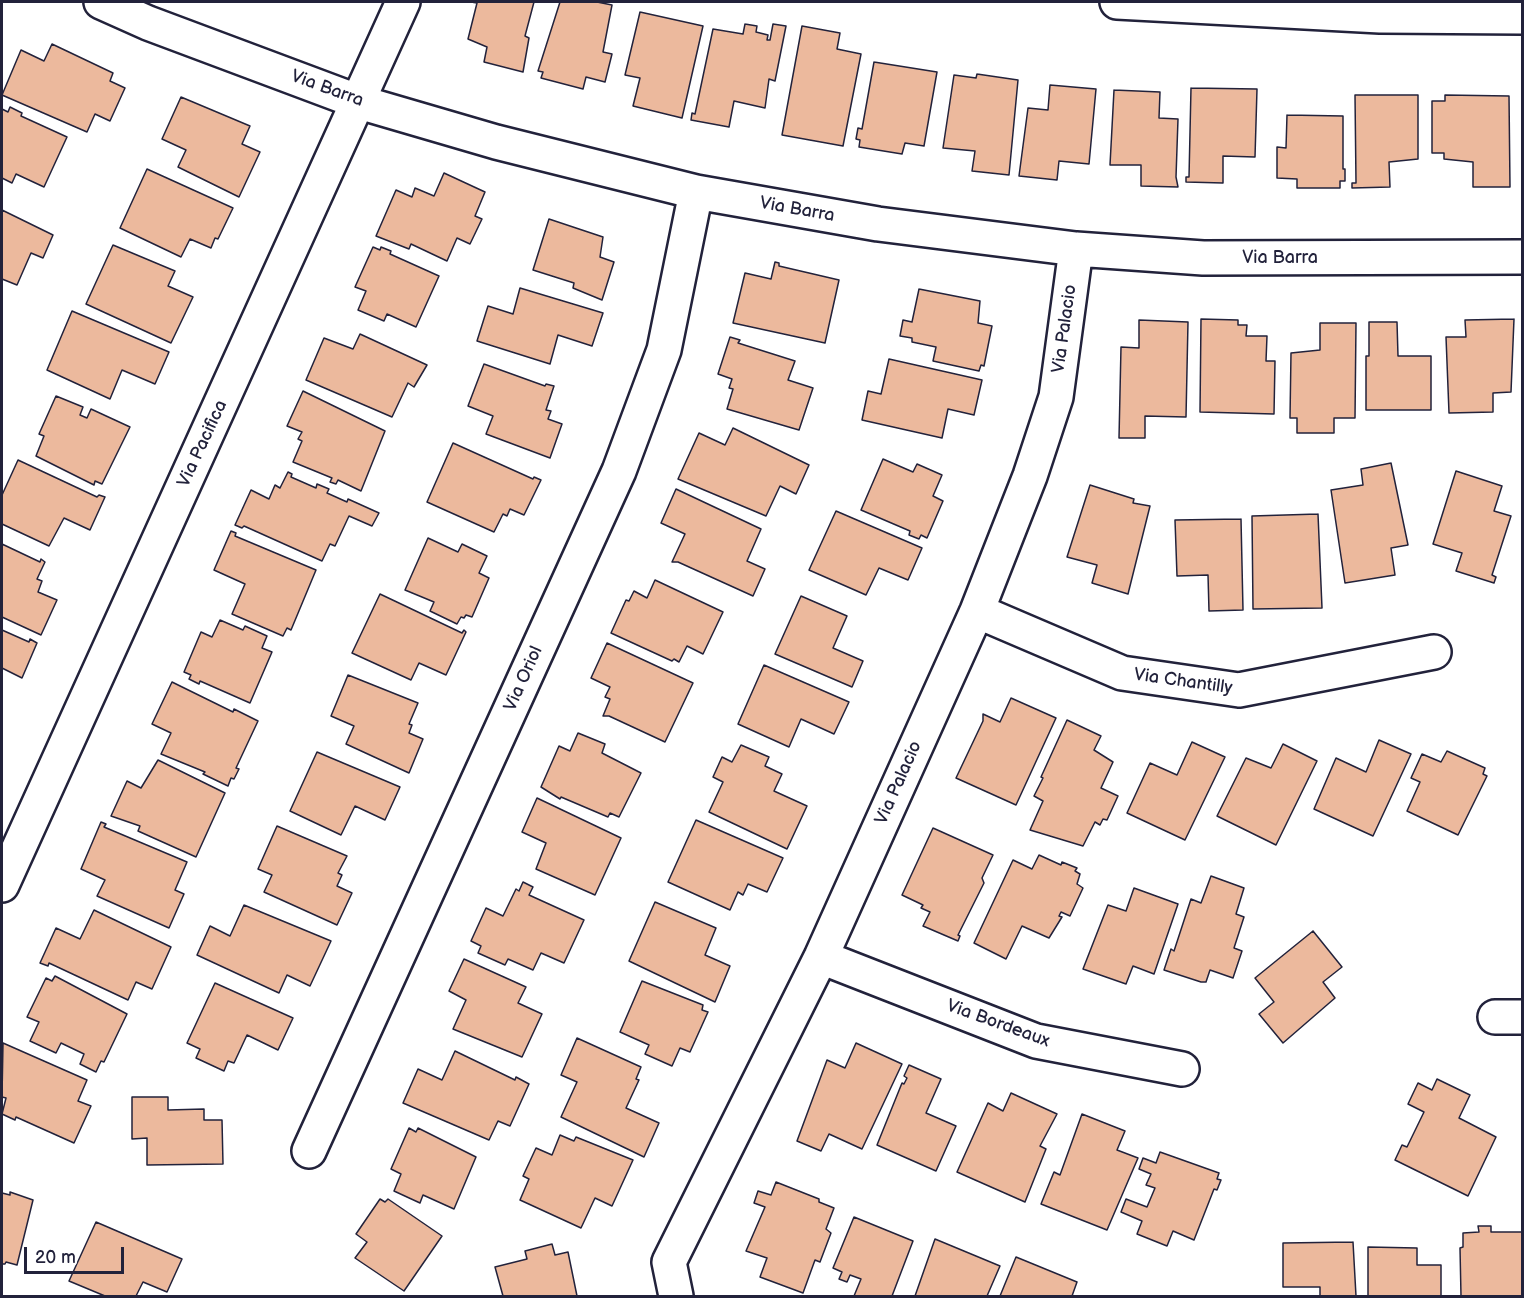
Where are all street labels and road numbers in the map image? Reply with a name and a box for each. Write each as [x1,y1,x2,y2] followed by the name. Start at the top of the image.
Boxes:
[288,66,366,112] street label: Via Barra
[758,193,836,227] street label: Via Barra
[1242,247,1318,269] street label: Via Barra
[1048,283,1082,375] street label: Via Palacio
[173,397,233,491] street label: Via Pacifica
[500,643,548,715] street label: Via Oriol
[1132,664,1234,700] street label: Via Chantilly
[871,738,927,828] street label: Via Palacio
[943,995,1053,1053] street label: Via Bordeaux

